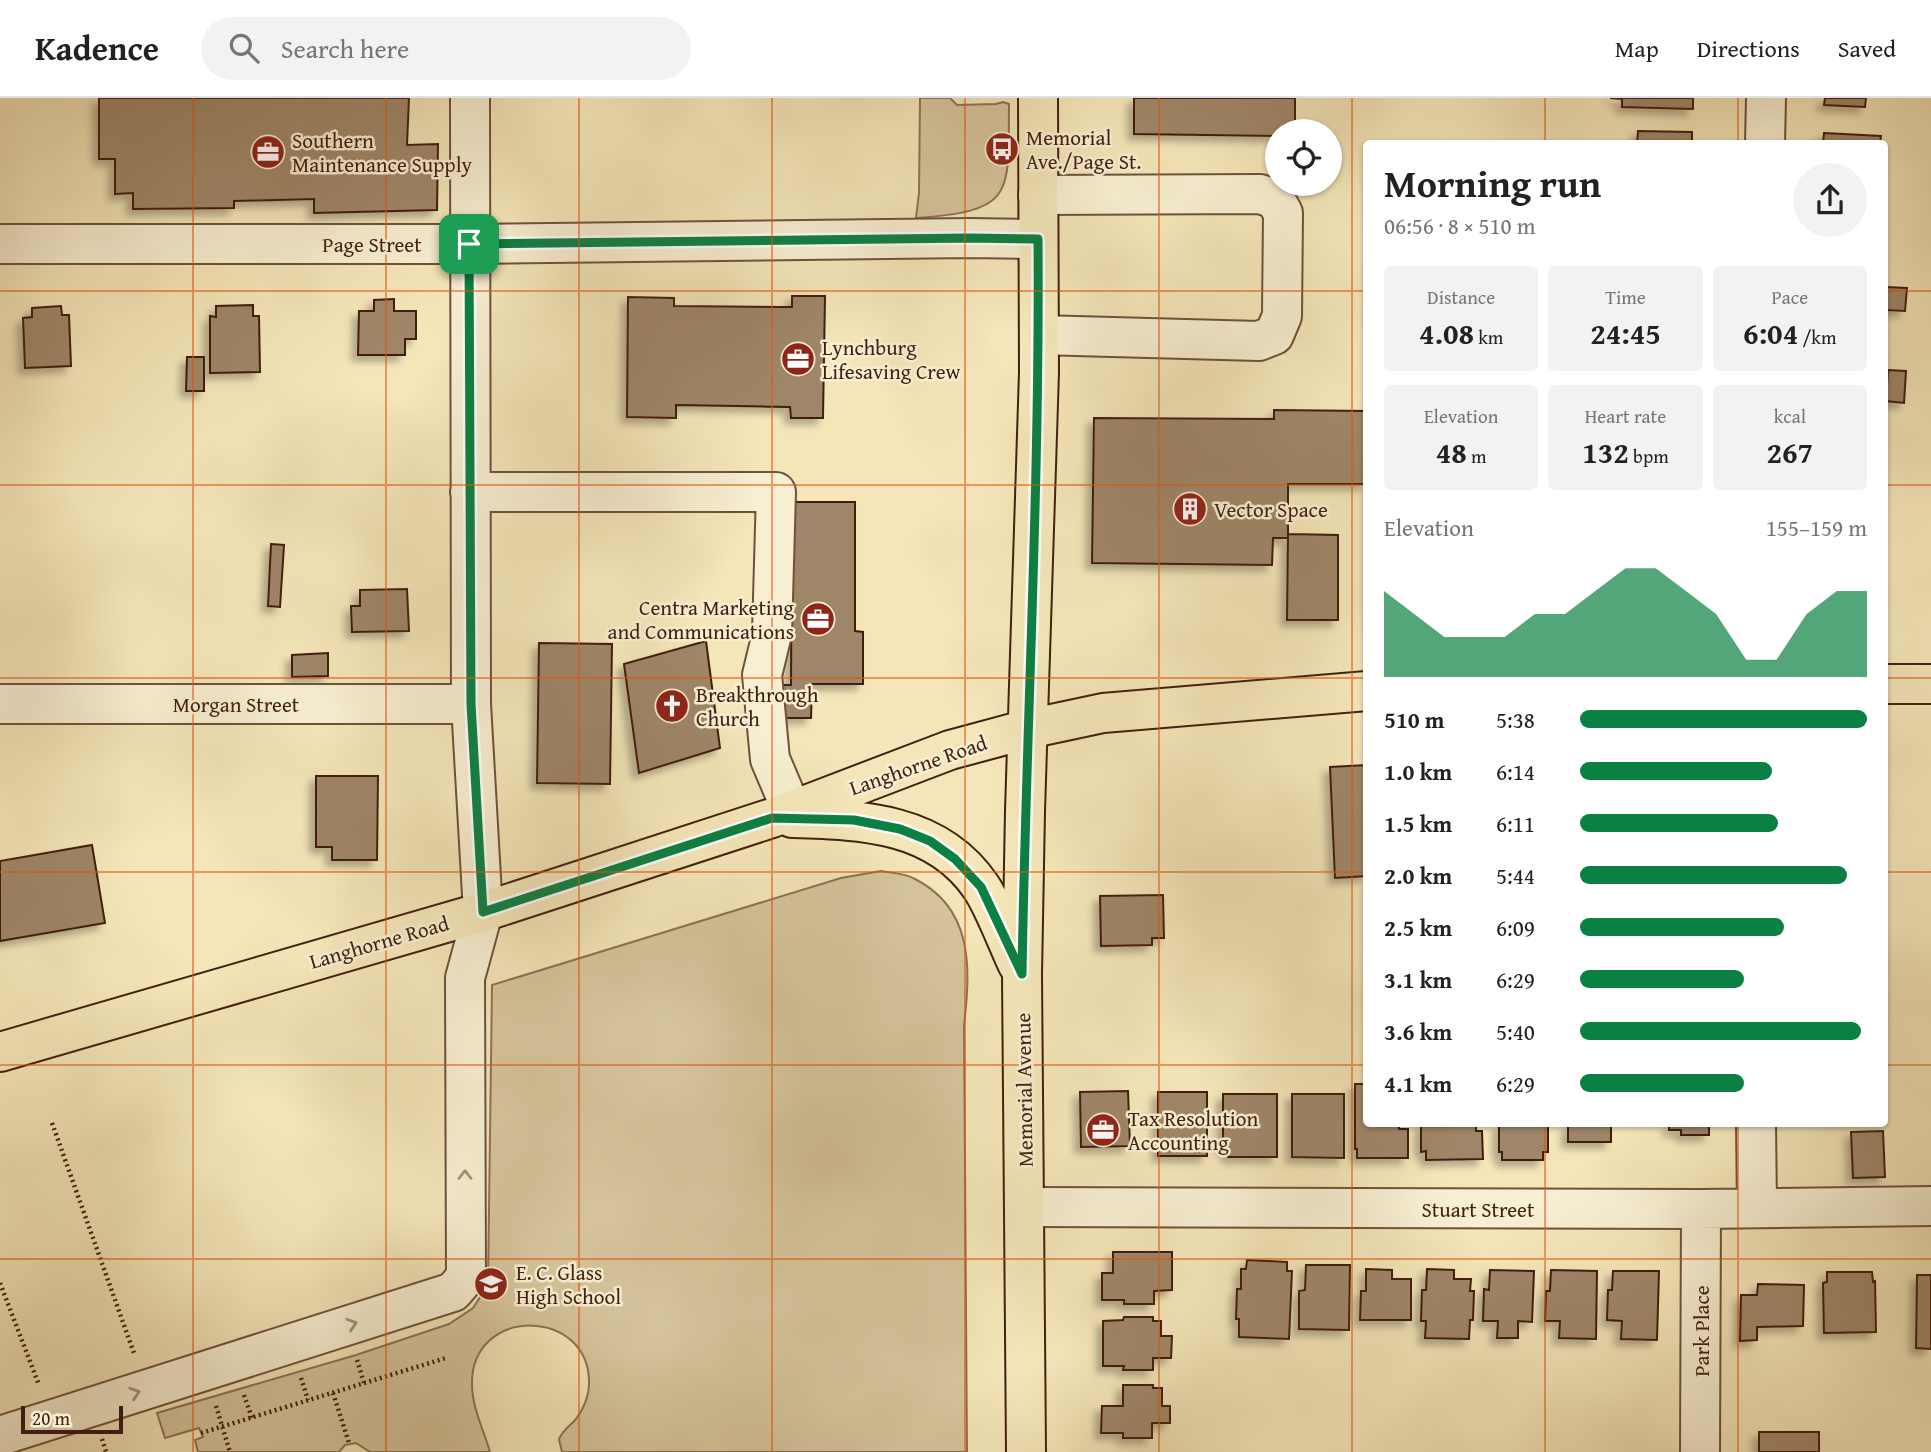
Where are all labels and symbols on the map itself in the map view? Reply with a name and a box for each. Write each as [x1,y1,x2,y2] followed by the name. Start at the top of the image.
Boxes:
[1026,122,1141,177] place label: Memorial Ave./Page St.
[292,125,473,180] place label: Southern Maintenance Supply
[983,130,1021,168] bus stop icon: Memorial Ave./Page St.
[249,133,287,171] office icon: Southern Maintenance Supply
[439,214,499,274] pin
[322,229,422,260] street label: Page Street
[822,332,960,387] place label: Lynchburg Lifesaving Crew
[779,340,817,378] office icon: Lynchburg Lifesaving Crew
[1171,490,1209,528] building icon: Vector Space
[1214,494,1328,525] place label: Vector Space
[608,592,795,647] place label: Centra Marketing and Communications
[799,600,837,638] office icon: Centra Marketing and Communications
[696,679,819,734] place label: Breakthrough Church
[653,687,691,725] church icon: Breakthrough Church
[173,689,300,720] street label: Morgan Street
[845,727,992,803] street label: Langhorne Road
[306,907,453,977] street label: Langhorne Road
[1007,1012,1041,1167] street label: Memorial Avenue
[1128,1103,1258,1158] place label: Tax Resolution Accounting
[1084,1111,1122,1149] office icon: Tax Resolution Accounting
[457,1169,473,1180] one-way arrow
[1422,1194,1535,1225] street label: Stuart Street
[516,1257,621,1312] place label: E. C. Glass High School
[472,1265,510,1303] school or university icon: E. C. Glass High School
[1686,1285,1717,1377] street label: Park Place
[346,1318,358,1333] one-way arrow
[128,1387,141,1401] one-way arrow
[21,1403,122,1435] scale bar

